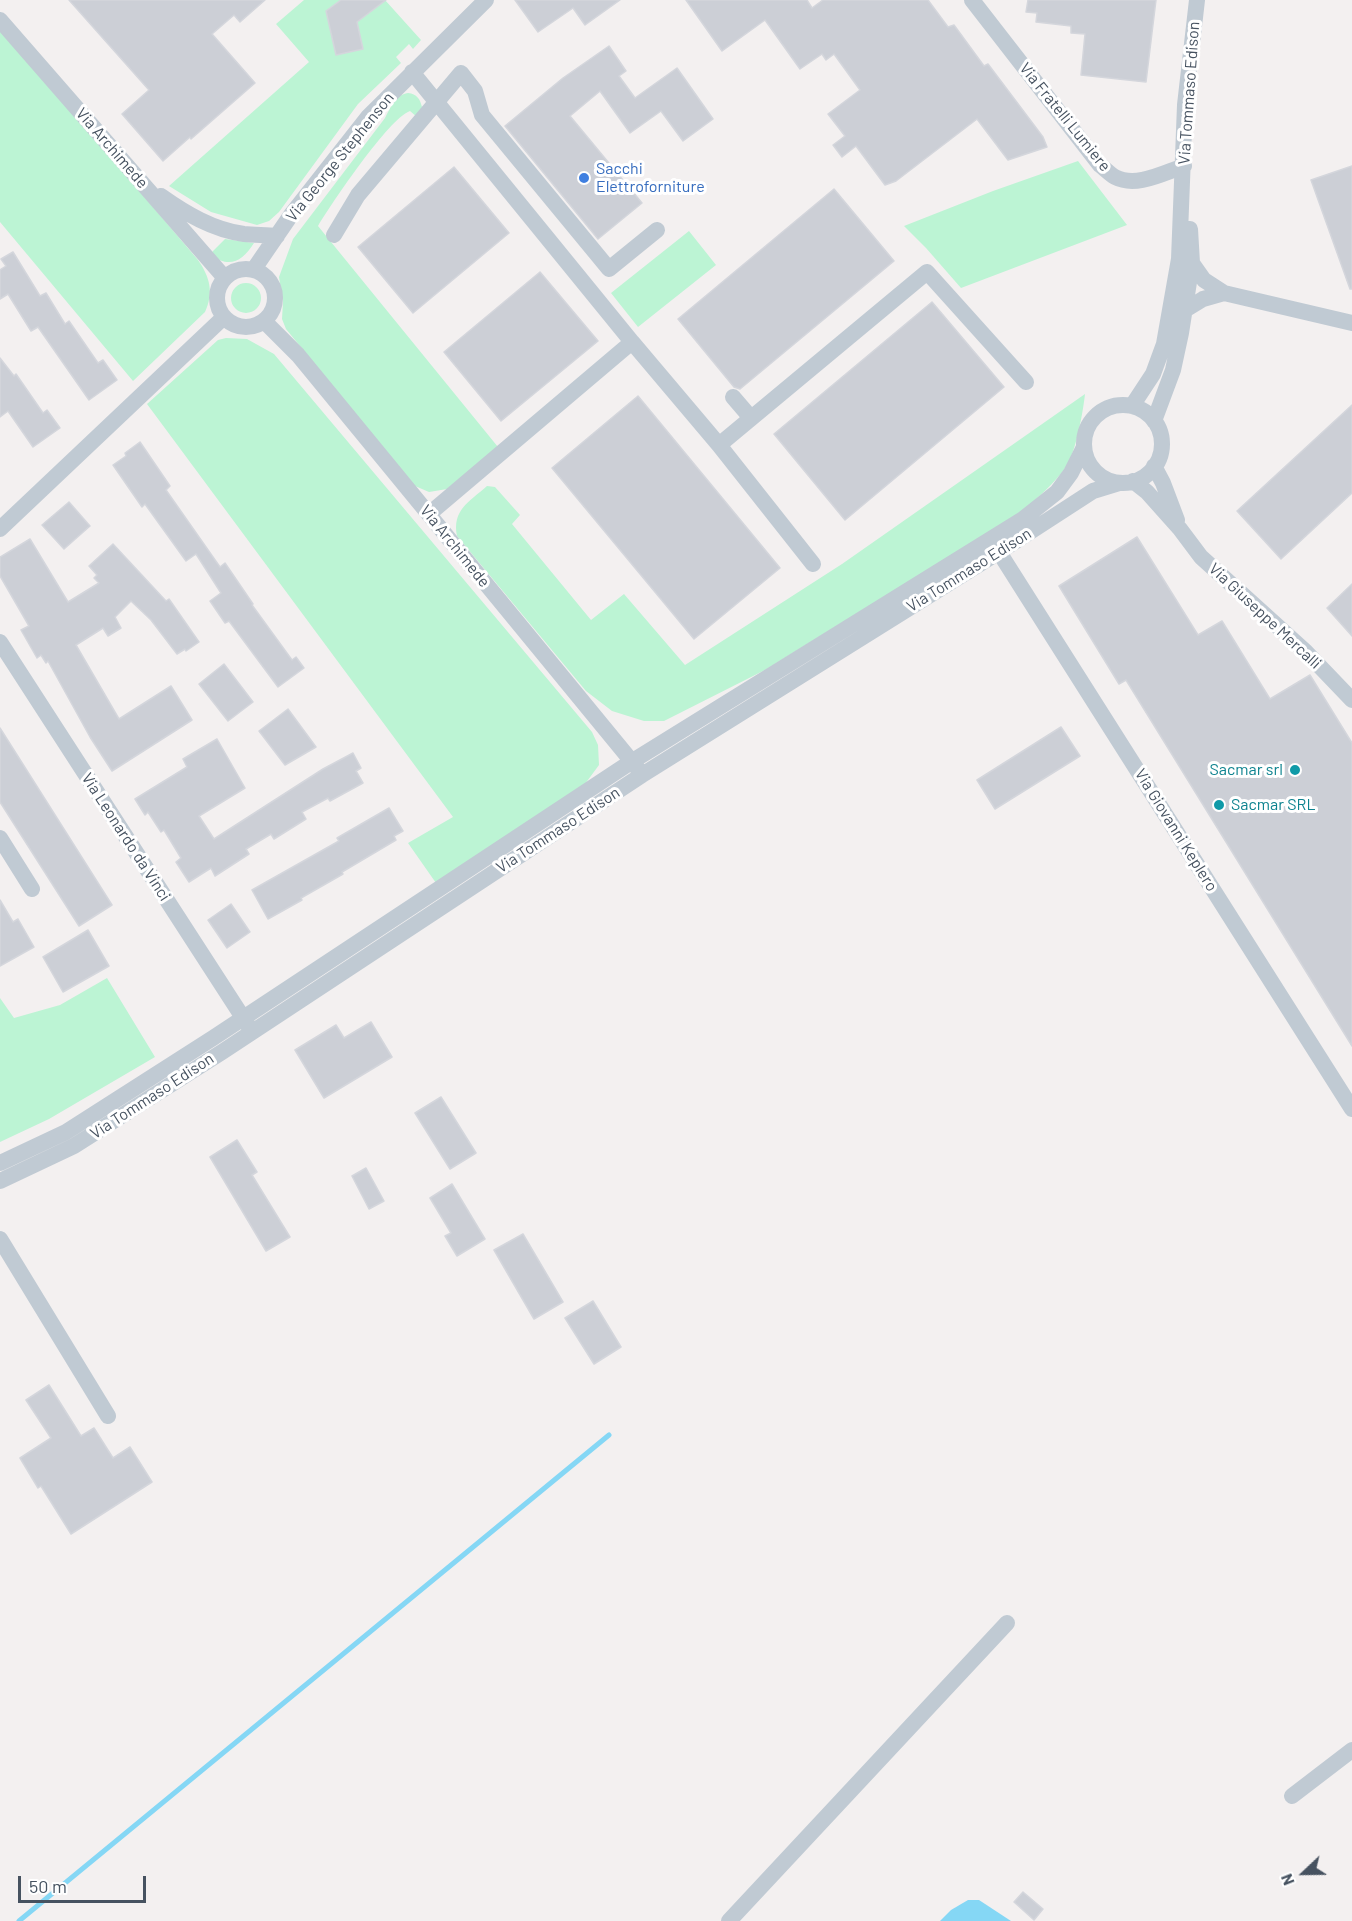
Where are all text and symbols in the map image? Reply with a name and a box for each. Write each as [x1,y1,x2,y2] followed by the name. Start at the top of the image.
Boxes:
[1174,21,1204,165] street label: Via Tommaso Edison
[1015,59,1115,175] street label: Via Fratelli Lumiere
[282,88,398,226] street label: Via George Stephenson
[72,104,152,192] street label: Via Archimede
[596,159,705,197] place label: Sacchi Elettroforniture
[577,171,591,185] marker: Sacchi Elettroforniture
[416,501,494,591] street label: Via Archimede
[903,524,1035,616] street label: Via Tommaso Edison
[1205,559,1325,673] street label: Via Giuseppe Mercalli
[1210,760,1283,780] place label: Sacmar srl
[1288,763,1302,777] marker: Sacmar srl
[1131,765,1221,895] street label: Via Giovanni Keplero
[77,769,175,905] street label: Via Leonardo da Vinci
[493,783,623,877] street label: Via Tommaso Edison
[1231,795,1315,815] place label: Sacmar SRL
[1212,798,1226,812] marker: Sacmar SRL
[87,1049,217,1143] street label: Via Tommaso Edison
[1274,1843,1334,1903] north arrow
[21,1864,148,1902] scale bar
[1276,1871,1298,1888] text: N
[29,1875,67,1897] text: 50 m

